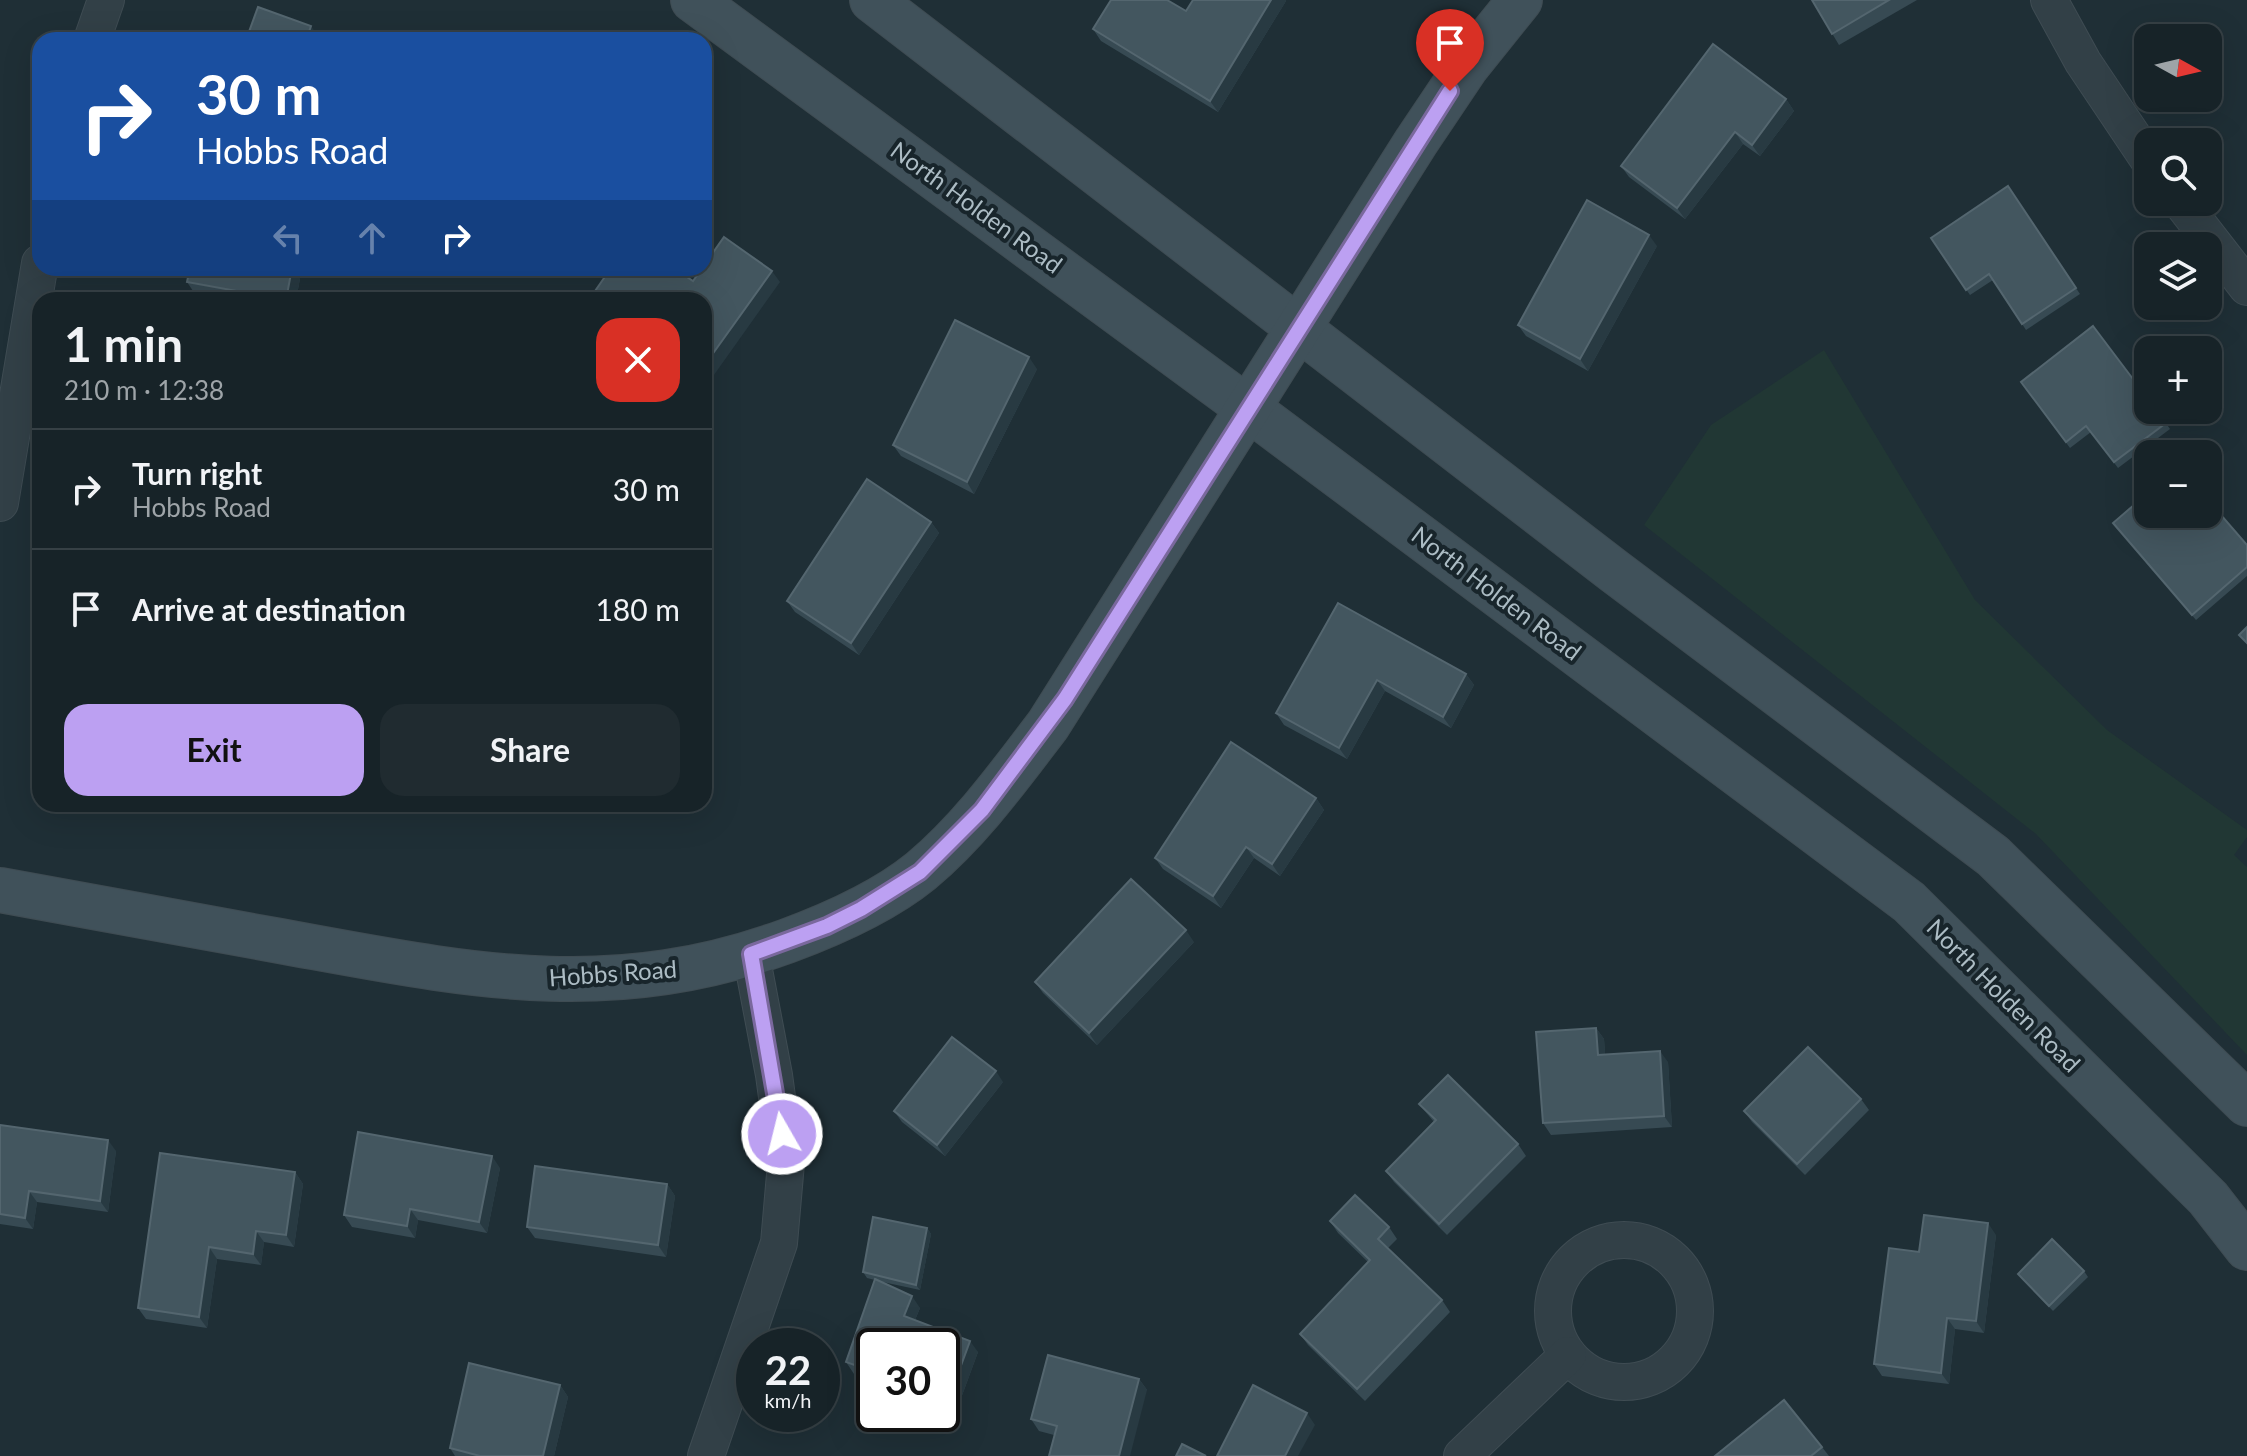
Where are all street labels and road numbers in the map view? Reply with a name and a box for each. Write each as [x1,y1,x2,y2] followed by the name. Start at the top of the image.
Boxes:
[886,135,1068,279] street label: North Holden Road
[1406,520,1587,666] street label: North Holden Road
[1921,912,2087,1078] street label: North Holden Road
[548,954,678,991] street label: Hobbs Road

